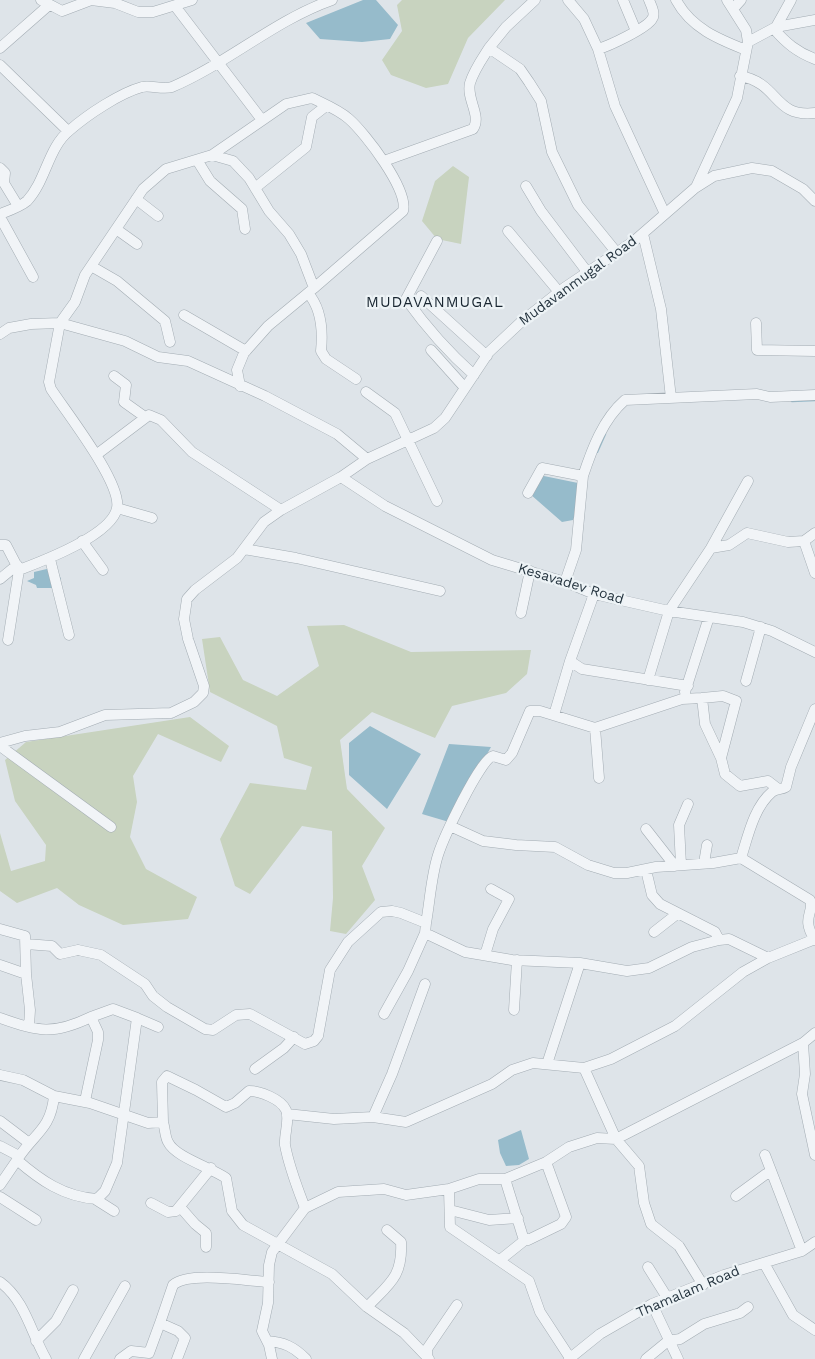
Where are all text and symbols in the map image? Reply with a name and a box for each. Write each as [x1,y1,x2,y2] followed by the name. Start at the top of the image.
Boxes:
[516,233,640,329] street label: Mudavanmugal Road
[365,294,505,312] district label: MUDAVANMUGAL
[516,560,626,608] street label: Kesavadev Road
[634,1263,742,1321] street label: Thamalam Road

